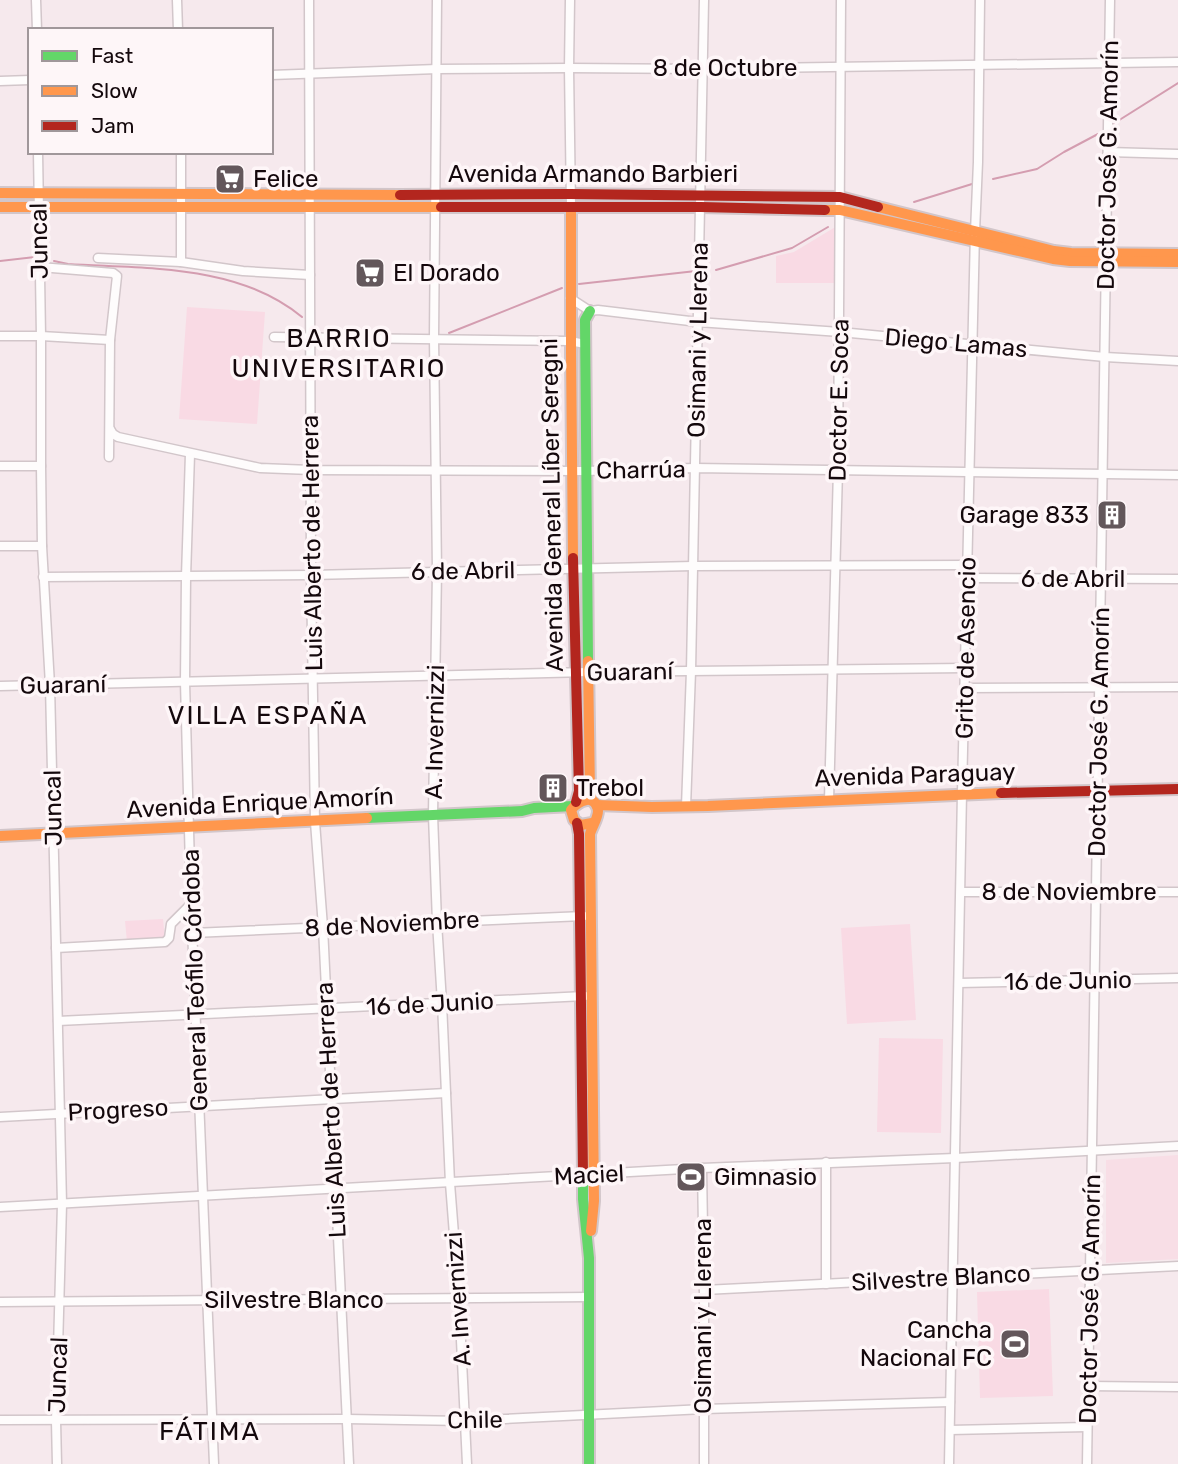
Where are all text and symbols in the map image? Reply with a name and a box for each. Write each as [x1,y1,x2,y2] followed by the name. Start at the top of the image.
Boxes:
[28,28,273,154] legend
[1092,40,1124,290] street label: Doctor José G. Amorín
[91,43,133,68] text: Fast
[653,54,797,82] street label: 8 de Octubre
[91,78,138,103] text: Slow
[91,113,135,138] text: Jam
[448,160,738,188] street label: Avenida Armando Barbieri
[213,162,247,196] supermarket icon: Felice
[253,165,319,193] place label: Felice
[24,203,54,279] street label: Juncal
[682,242,714,438] street label: Osimani y Llerena
[353,256,387,290] supermarket icon: El Dorado
[393,259,500,287] place label: El Dorado
[824,318,854,482] street label: Doctor E. Soca
[232,323,446,384] district label: BARRIO UNIVERSITARIO
[883,323,1029,363] street label: Diego Lamas
[535,338,569,672] street label: Avenida General Líber Seregni
[296,415,328,671] street label: Luis Alberto de Herrera
[596,455,686,485] street label: Charrúa
[1095,498,1129,532] building icon: Garage 833
[959,501,1089,529] place label: Garage 833
[411,556,515,586] street label: 6 de Abril
[950,557,982,739] street label: Grito de Asencio
[1021,565,1125,593] street label: 6 de Abril
[1083,607,1115,857] street label: Doctor José G. Amorín
[586,657,675,687] street label: Guaraní
[420,664,450,800] street label: A. Invernizzi
[19,670,108,700] street label: Guaraní
[168,700,369,731] district label: VILLA ESPAÑA
[814,758,1016,792] street label: Avenida Paraguay
[38,770,68,846] street label: Juncal
[536,771,570,805] building icon: Trebol
[576,774,644,802] place label: Trebol
[126,782,394,824] street label: Avenida Enrique Amorín
[176,848,214,1112] street label: General Teófilo Córdoba
[981,878,1157,906] street label: 8 de Noviembre
[304,905,480,943] street label: 8 de Noviembre
[1004,966,1132,996] street label: 16 de Junio
[310,981,352,1239] street label: Luis Alberto de Herrera
[365,987,495,1021] street label: 16 de Junio
[67,1093,169,1127] street label: Progreso
[553,1159,625,1191] street label: Maciel
[674,1160,708,1194] sports icon: Gimnasio
[714,1163,817,1191] place label: Gimnasio
[1074,1174,1106,1424] street label: Doctor José G. Amorín
[689,1218,717,1414] street label: Osimani y Llerena
[439,1231,477,1367] street label: A. Invernizzi
[851,1259,1031,1297] street label: Silvestre Blanco
[204,1286,384,1314] street label: Silvestre Blanco
[860,1316,992,1372] place label: Cancha Nacional FC
[998,1327,1032,1361] sports icon: Cancha Nacional FC
[43,1336,73,1414] street label: Juncal
[447,1406,503,1434] street label: Chile
[159,1416,261,1447] district label: FÁTIMA

